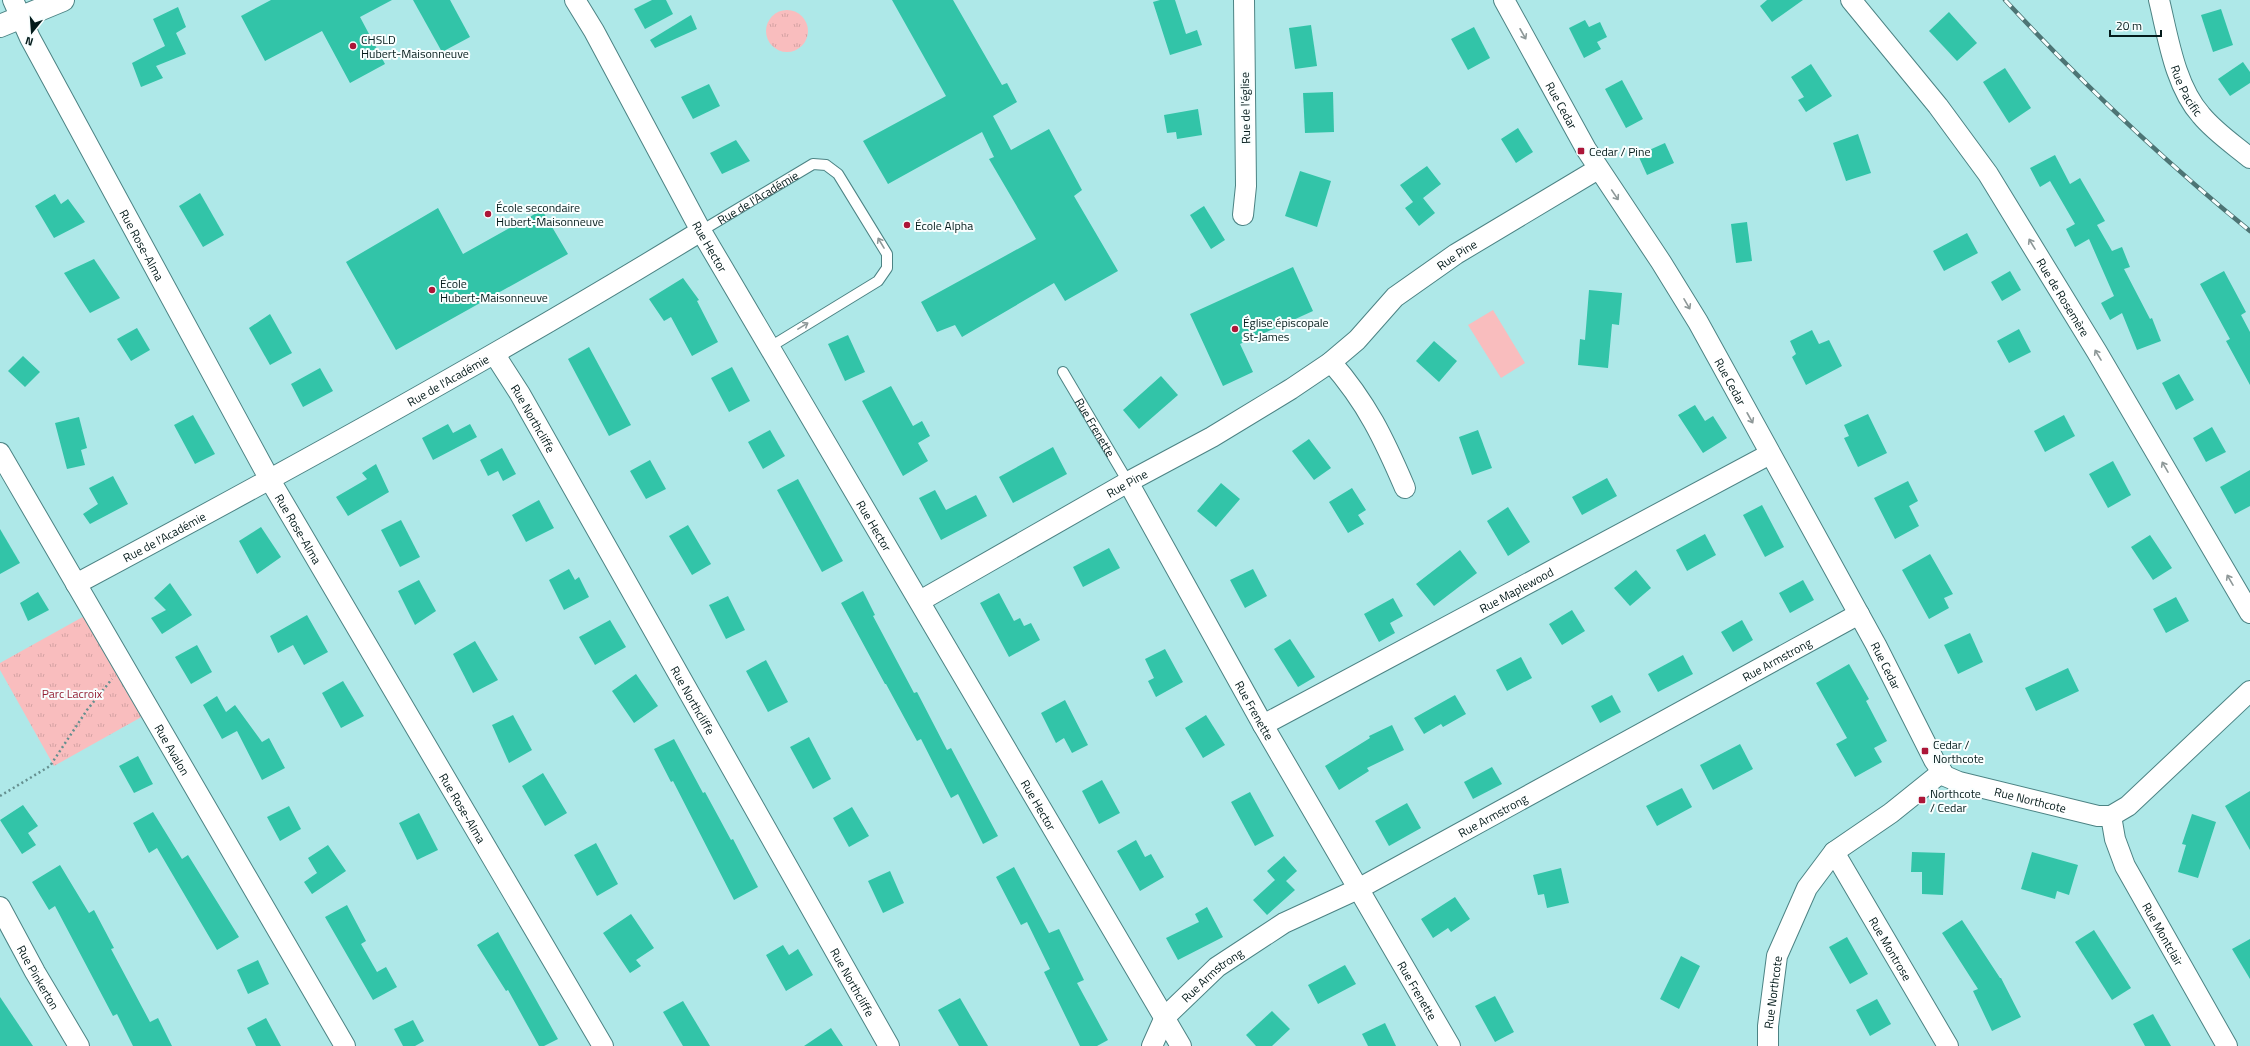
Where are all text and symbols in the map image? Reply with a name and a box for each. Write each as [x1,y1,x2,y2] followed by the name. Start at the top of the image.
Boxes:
[12,12,52,52] north arrow
[2110,12,2161,38] scale bar
[2116,16,2142,35] text: 20 m
[1519,28,1527,40] one-way arrow
[361,30,469,63] place label: CHSLD Hubert-Maisonneuve
[23,33,35,50] text: N
[348,41,358,51] marker: CHSLD Hubert-Maisonneuve
[2166,62,2208,120] street label: Rue Pacific
[1235,72,1255,144] street label: Rue de l'église
[1541,78,1583,132] street label: Rue Cedar
[1589,142,1650,161] place label: Cedar / Pine
[1576,146,1586,156] marker: Cedar / Pine
[713,165,802,229] street label: Rue de l'Académie
[1611,190,1620,201] one-way arrow
[496,198,604,231] place label: École secondaire Hubert-Maisonneuve
[115,206,169,284] street label: Rue Rose-Alma
[483,209,493,219] marker: École secondaire Hubert-Maisonneuve
[915,216,973,235] place label: École Alpha
[688,217,733,276] street label: Rue Hector
[902,220,912,230] marker: École Alpha
[1432,234,1480,274] street label: Rue Pine
[876,237,884,249] one-way arrow
[2027,238,2035,250] one-way arrow
[2032,254,2095,340] street label: Rue de Rosemère
[440,274,548,307] place label: École Hubert-Maisonneuve
[427,285,437,295] marker: École Hubert-Maisonneuve
[1683,298,1691,310] one-way arrow
[1243,313,1329,346] place label: Église épiscopale St-James
[797,322,809,330] one-way arrow
[1230,324,1240,334] marker: Église épiscopale St-James
[403,349,492,411] street label: Rue de l'Académie
[2094,349,2102,361] one-way arrow
[1710,354,1751,409] street label: Rue Cedar
[506,380,561,456] street label: Rue Northcliffe
[1071,394,1120,460] street label: Rue Frenette
[1746,412,1754,424] one-way arrow
[2160,461,2168,473] one-way arrow
[1102,464,1151,502] street label: Rue Pine
[270,490,327,567] street label: Rue Rose-Alma
[852,496,897,555] street label: Rue Hector
[119,506,209,567] street label: Rue de l'Académie
[1476,562,1557,617] street label: Rue Maplewood
[2225,574,2233,586] one-way arrow
[1738,632,1815,686] street label: Rue Armstrong
[1866,638,1906,693] street label: Rue Cedar
[666,662,720,738] street label: Rue Northcliffe
[1231,677,1279,743] street label: Rue Frenette
[42,684,103,703] park label: Parc Lacroix
[150,720,195,779] street label: Rue Avalon
[1933,735,1984,768] place label: Cedar / Northcote
[1920,746,1930,756] marker: Cedar / Northcote
[435,769,491,847] street label: Rue Rose-Alma
[1016,776,1061,834] street label: Rue Hector
[1993,782,2068,817] street label: Rue Northcote
[1930,784,1981,817] place label: Northcote / Cedar
[1454,788,1531,842] street label: Rue Armstrong
[1917,795,1927,805] marker: Northcote / Cedar
[2138,898,2189,969] street label: Rue Montclair
[1864,913,1917,984] street label: Rue Montrose
[13,941,65,1013] street label: Rue Pinkerton
[1176,943,1247,1007] street label: Rue Armstrong
[826,944,880,1020] street label: Rue Northcliffe
[1758,955,1786,1030] street label: Rue Northcote
[1393,957,1442,1023] street label: Rue Frenette

